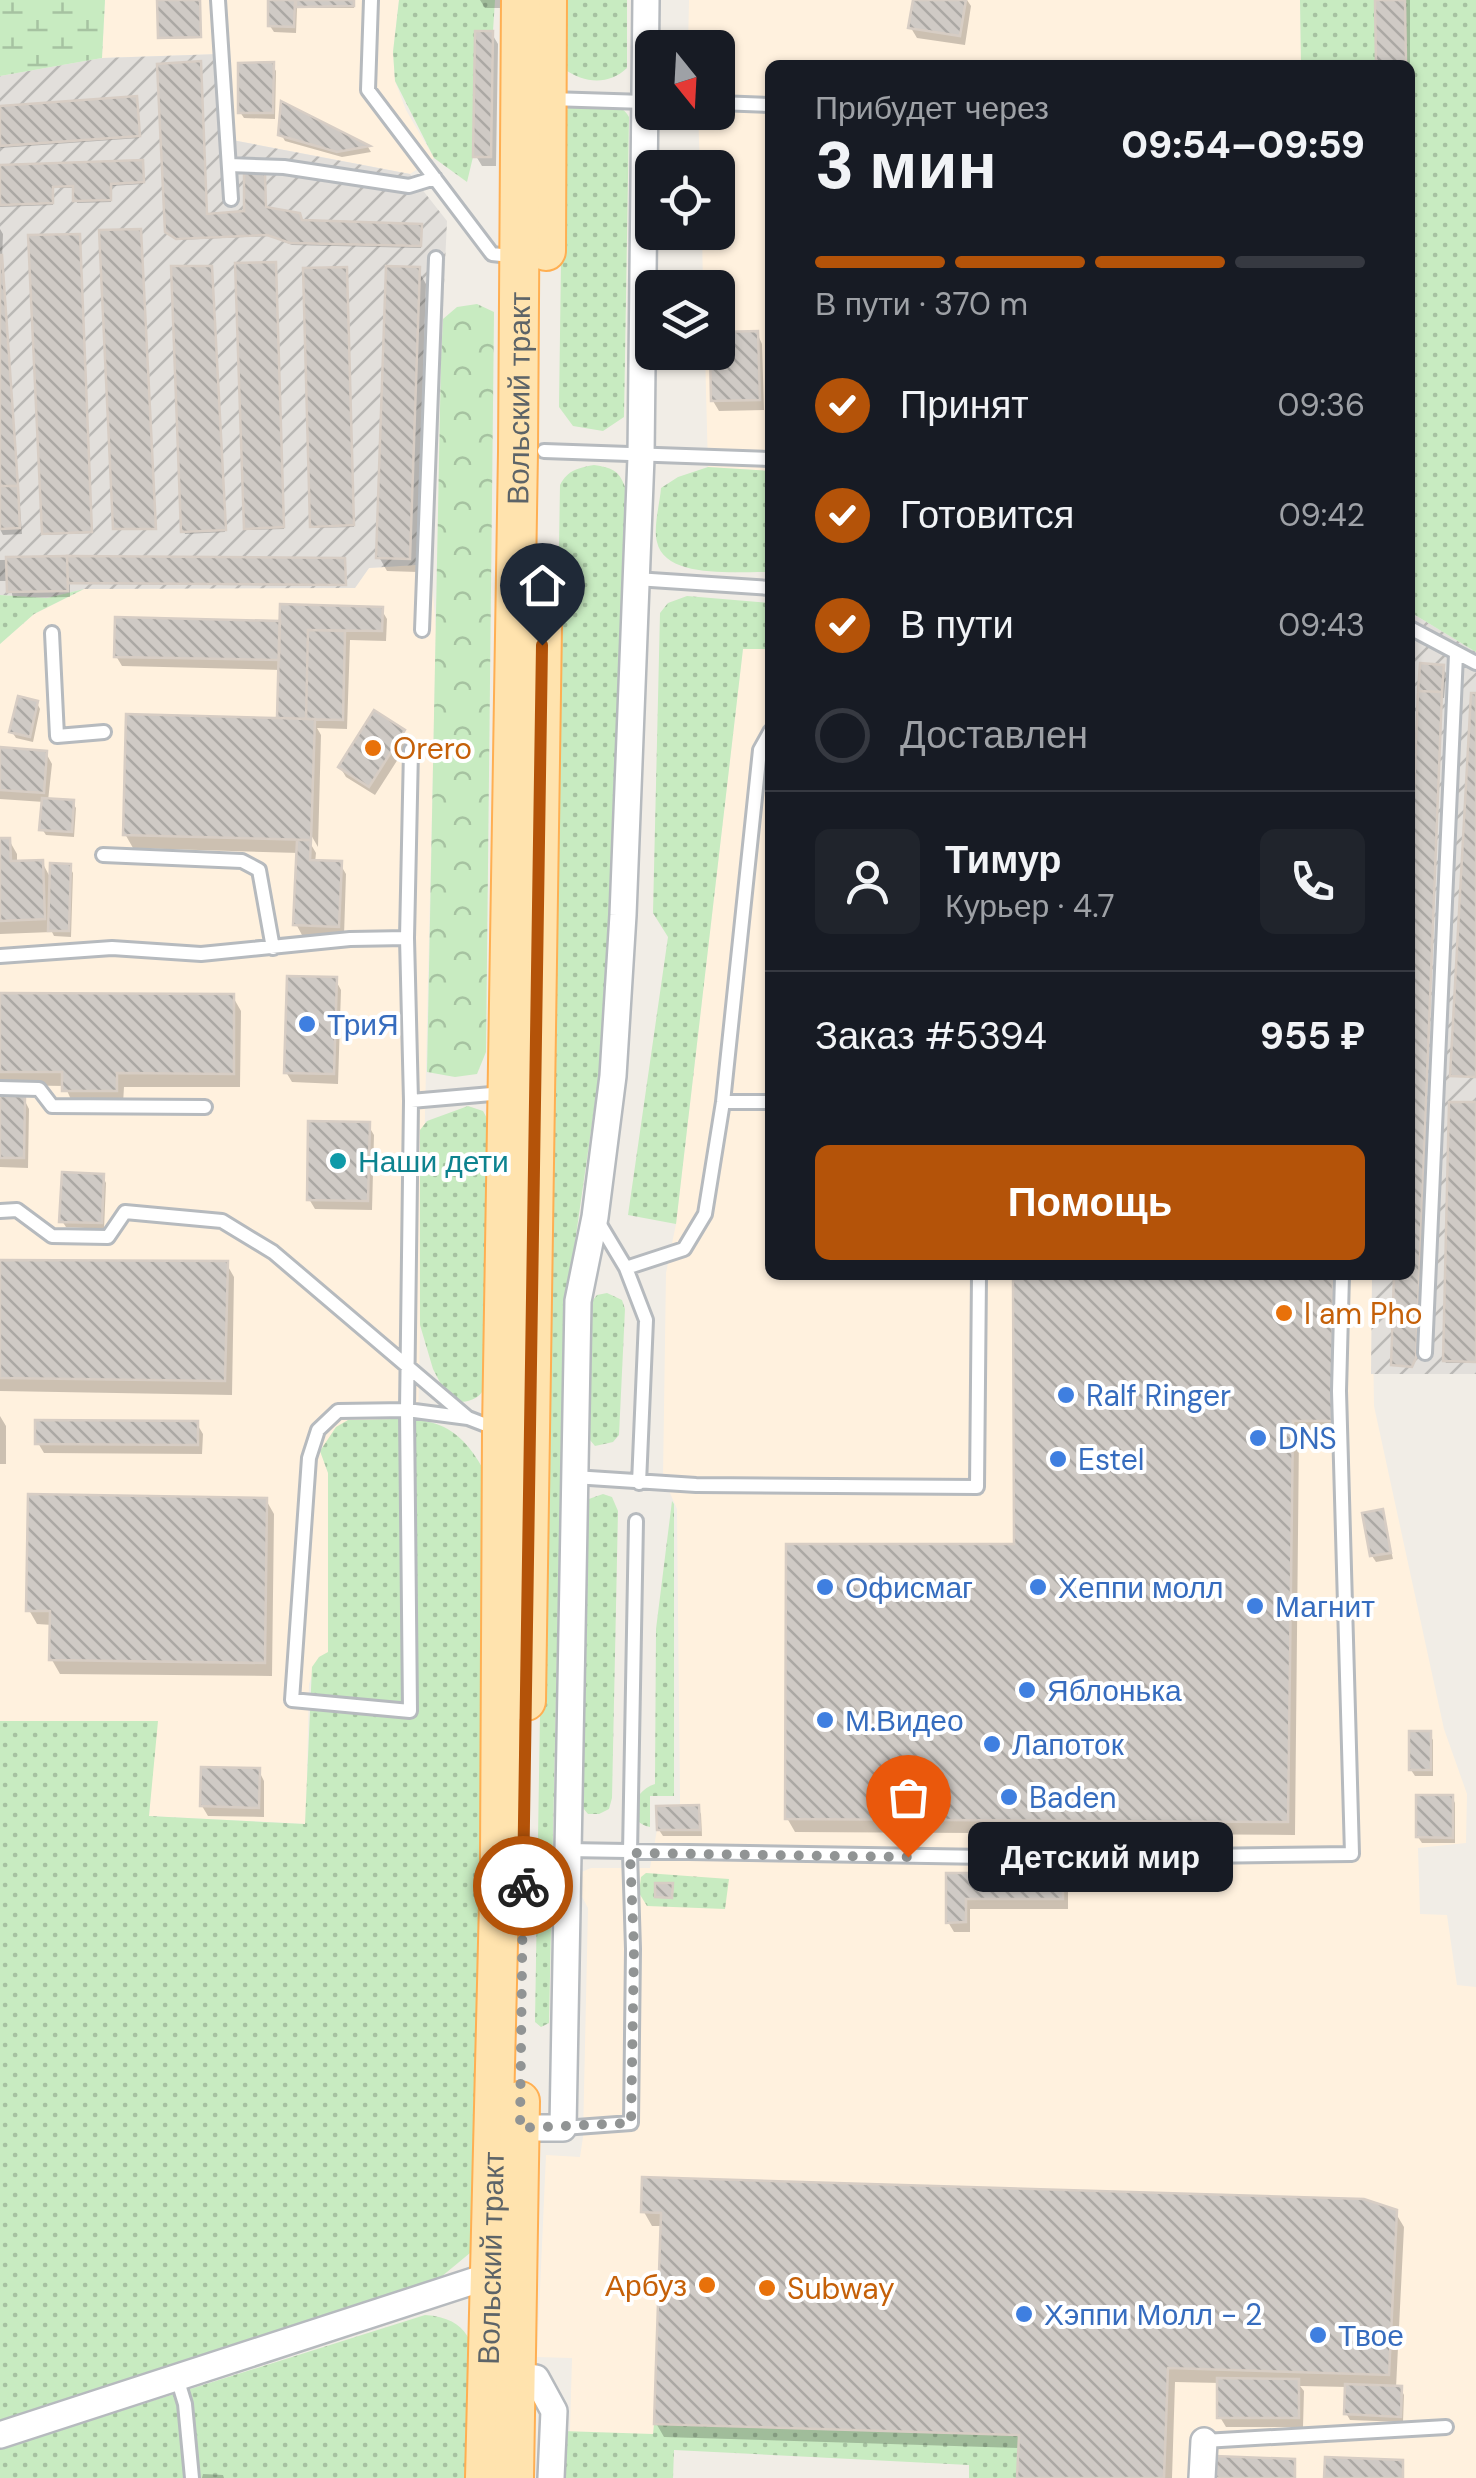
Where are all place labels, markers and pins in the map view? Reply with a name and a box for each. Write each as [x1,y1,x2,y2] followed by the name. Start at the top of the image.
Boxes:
[500,543,585,646] pin
[393,729,472,768] place label: Orero
[362,737,384,759] marker: Orero
[327,1005,399,1044] place label: ТриЯ
[296,1013,318,1035] marker: ТриЯ
[358,1142,509,1181] place label: Наши дети
[327,1150,349,1172] marker: Наши дети
[1304,1294,1422,1333] place label: I am Pho
[1273,1302,1295,1324] marker: I am Pho
[1086,1376,1231,1415] place label: Ralf Ringer
[1055,1384,1077,1406] marker: Ralf Ringer
[1278,1419,1337,1458] place label: DNS
[1247,1427,1269,1449] marker: DNS
[1078,1440,1144,1479] place label: Estel
[1047,1448,1069,1470] marker: Estel
[845,1568,973,1607] place label: Офисмаг
[1058,1568,1224,1607] place label: Хеппи молл
[814,1576,836,1598] marker: Офисмаг
[1027,1576,1049,1598] marker: Хеппи молл
[1275,1587,1375,1626] place label: Магнит
[1244,1595,1266,1617] marker: Магнит
[1047,1671,1182,1710] place label: Яблонька
[1016,1679,1038,1701] marker: Яблонька
[845,1701,964,1740] place label: М.Видео
[814,1709,836,1731] marker: М.Видео
[1012,1725,1125,1764] place label: Лапоток
[981,1733,1003,1755] marker: Лапоток
[866,1755,951,1858] pin
[1029,1778,1116,1817] place label: Baden
[998,1786,1020,1808] marker: Baden
[968,1822,1233,1892] callout: Детский мир
[605,2266,687,2305] place label: Арбуз
[787,2269,895,2308] place label: Subway
[696,2274,718,2296] marker: Арбуз
[756,2277,778,2299] marker: Subway
[1044,2295,1262,2334] place label: Хэппи Молл - 2
[1013,2303,1035,2325] marker: Хэппи Молл - 2
[1338,2316,1404,2355] place label: Твое
[1307,2324,1329,2346] marker: Твое

